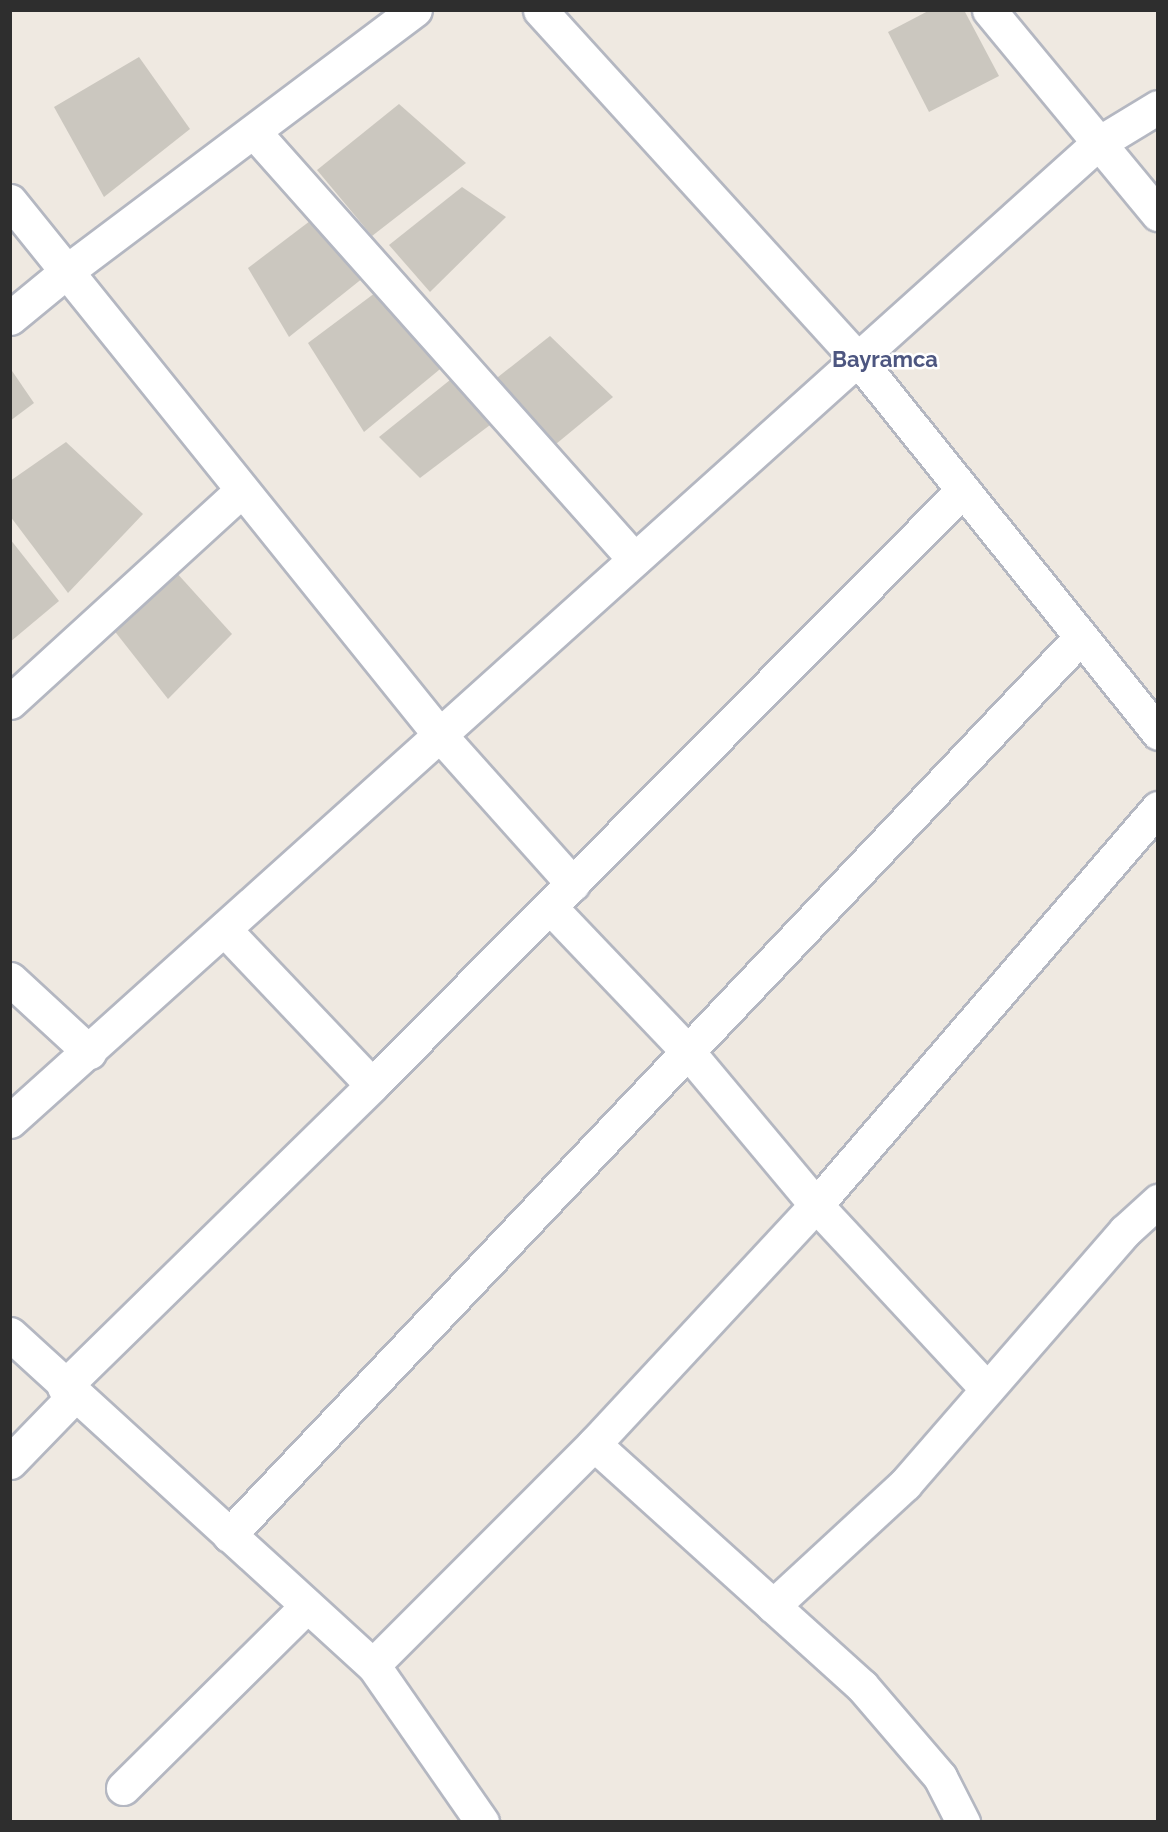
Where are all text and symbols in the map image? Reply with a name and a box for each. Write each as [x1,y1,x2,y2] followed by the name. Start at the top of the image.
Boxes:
[832,347,938,373] district label: Bayramca

